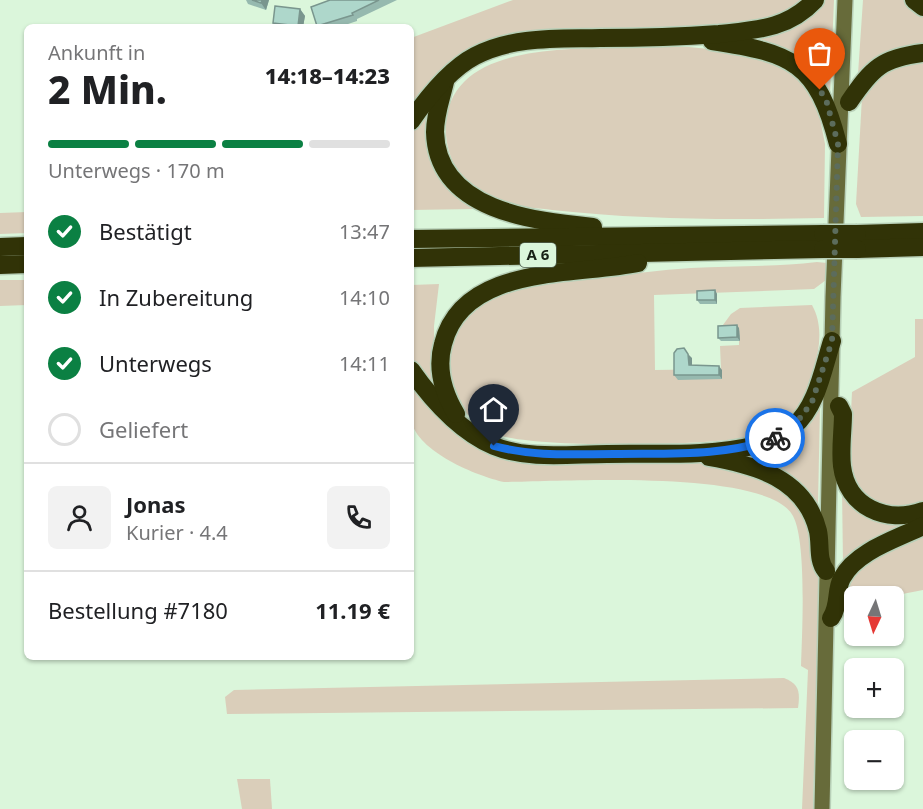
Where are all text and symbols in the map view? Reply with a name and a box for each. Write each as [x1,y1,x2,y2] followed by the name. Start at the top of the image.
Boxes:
[794,28,845,90] pin
[803,37,836,70] icon: bag
[48,39,145,66] text: Ankunft in
[265,60,390,90] text: 14:18–14:23
[48,62,167,115] text: 2 Min.
[48,157,225,184] text: Unterwegs · 170 m
[48,215,81,248] icon: check
[99,216,192,246] text: Bestätigt
[339,218,390,245] text: 13:47
[520,243,556,267] road number: A 6
[48,281,81,314] icon: check
[99,282,253,312] text: In Zubereitung
[339,284,390,311] text: 14:10
[48,347,81,380] icon: check
[99,348,212,378] text: Unterwegs
[339,350,390,377] text: 14:11
[468,384,519,446] pin
[477,393,510,426] icon: home
[745,408,805,468] courier
[99,414,188,444] text: Geliefert
[759,422,792,455] icon: bike
[48,486,111,549] button: person
[327,486,390,549] button: phone
[126,489,186,519] text: Jonas
[126,519,228,546] text: Kurier · 4.4
[844,586,904,646] north arrow
[844,586,904,790] map controls
[48,595,228,625] text: Bestellung #7180
[315,595,390,625] text: 11.19 €
[844,658,904,718] button: +
[844,730,904,790] button: −

